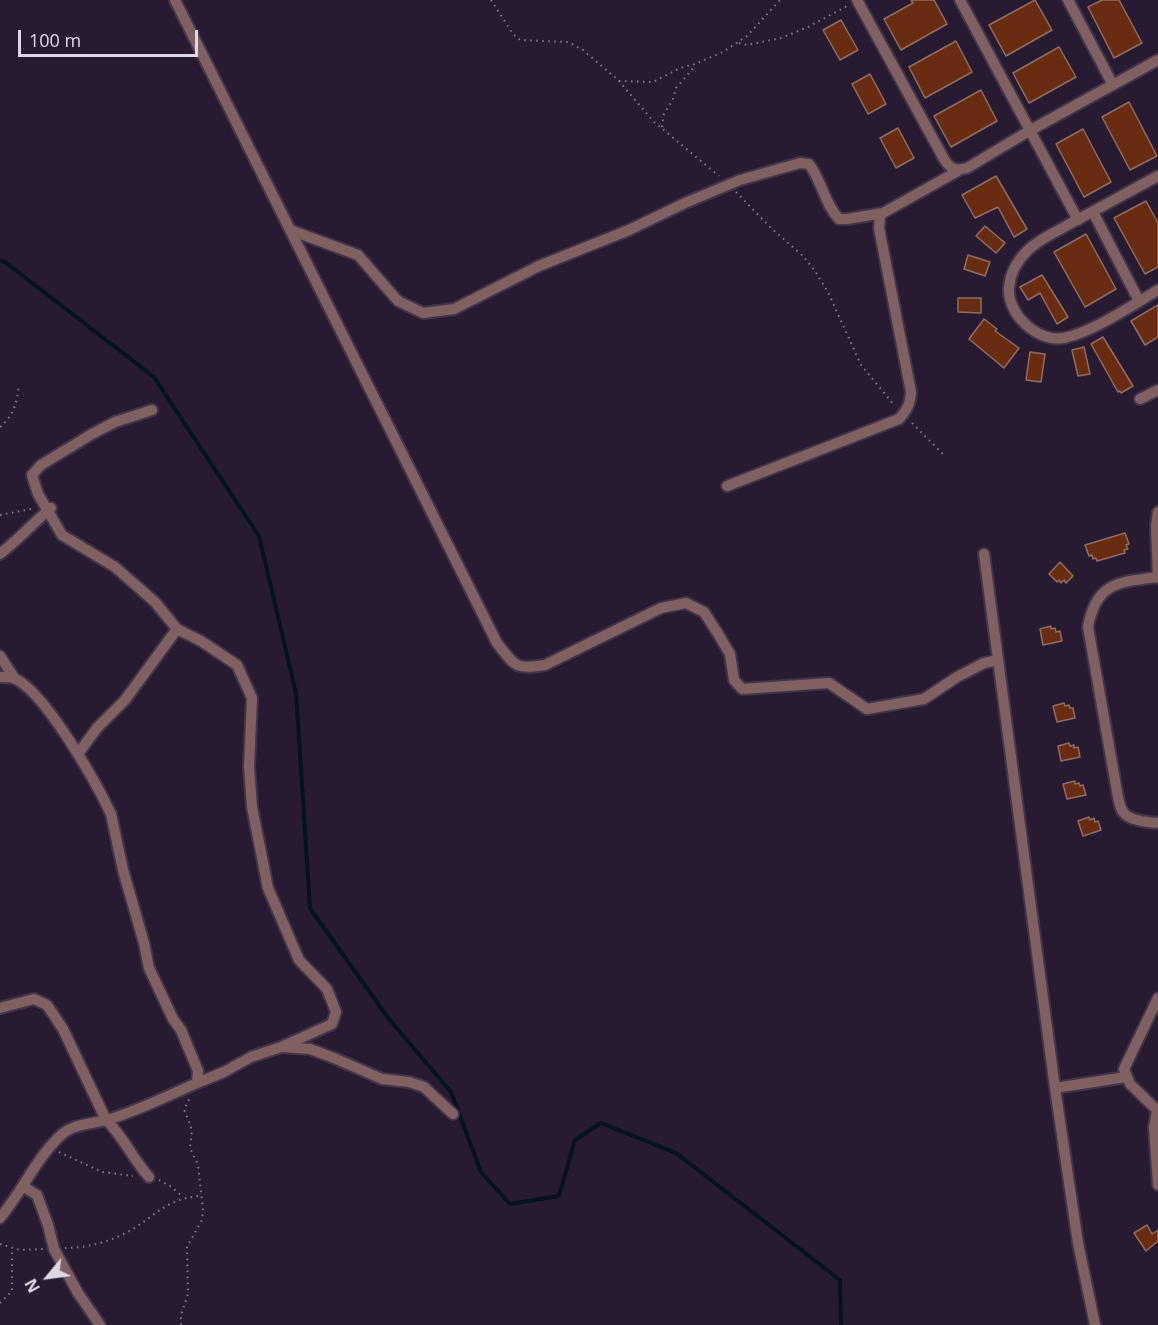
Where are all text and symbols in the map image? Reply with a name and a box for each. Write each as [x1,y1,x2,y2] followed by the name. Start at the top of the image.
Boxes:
[21,18,201,56] scale bar
[29,28,81,52] text: 100 m
[18,1247,78,1307] north arrow
[19,1275,45,1297] text: N

